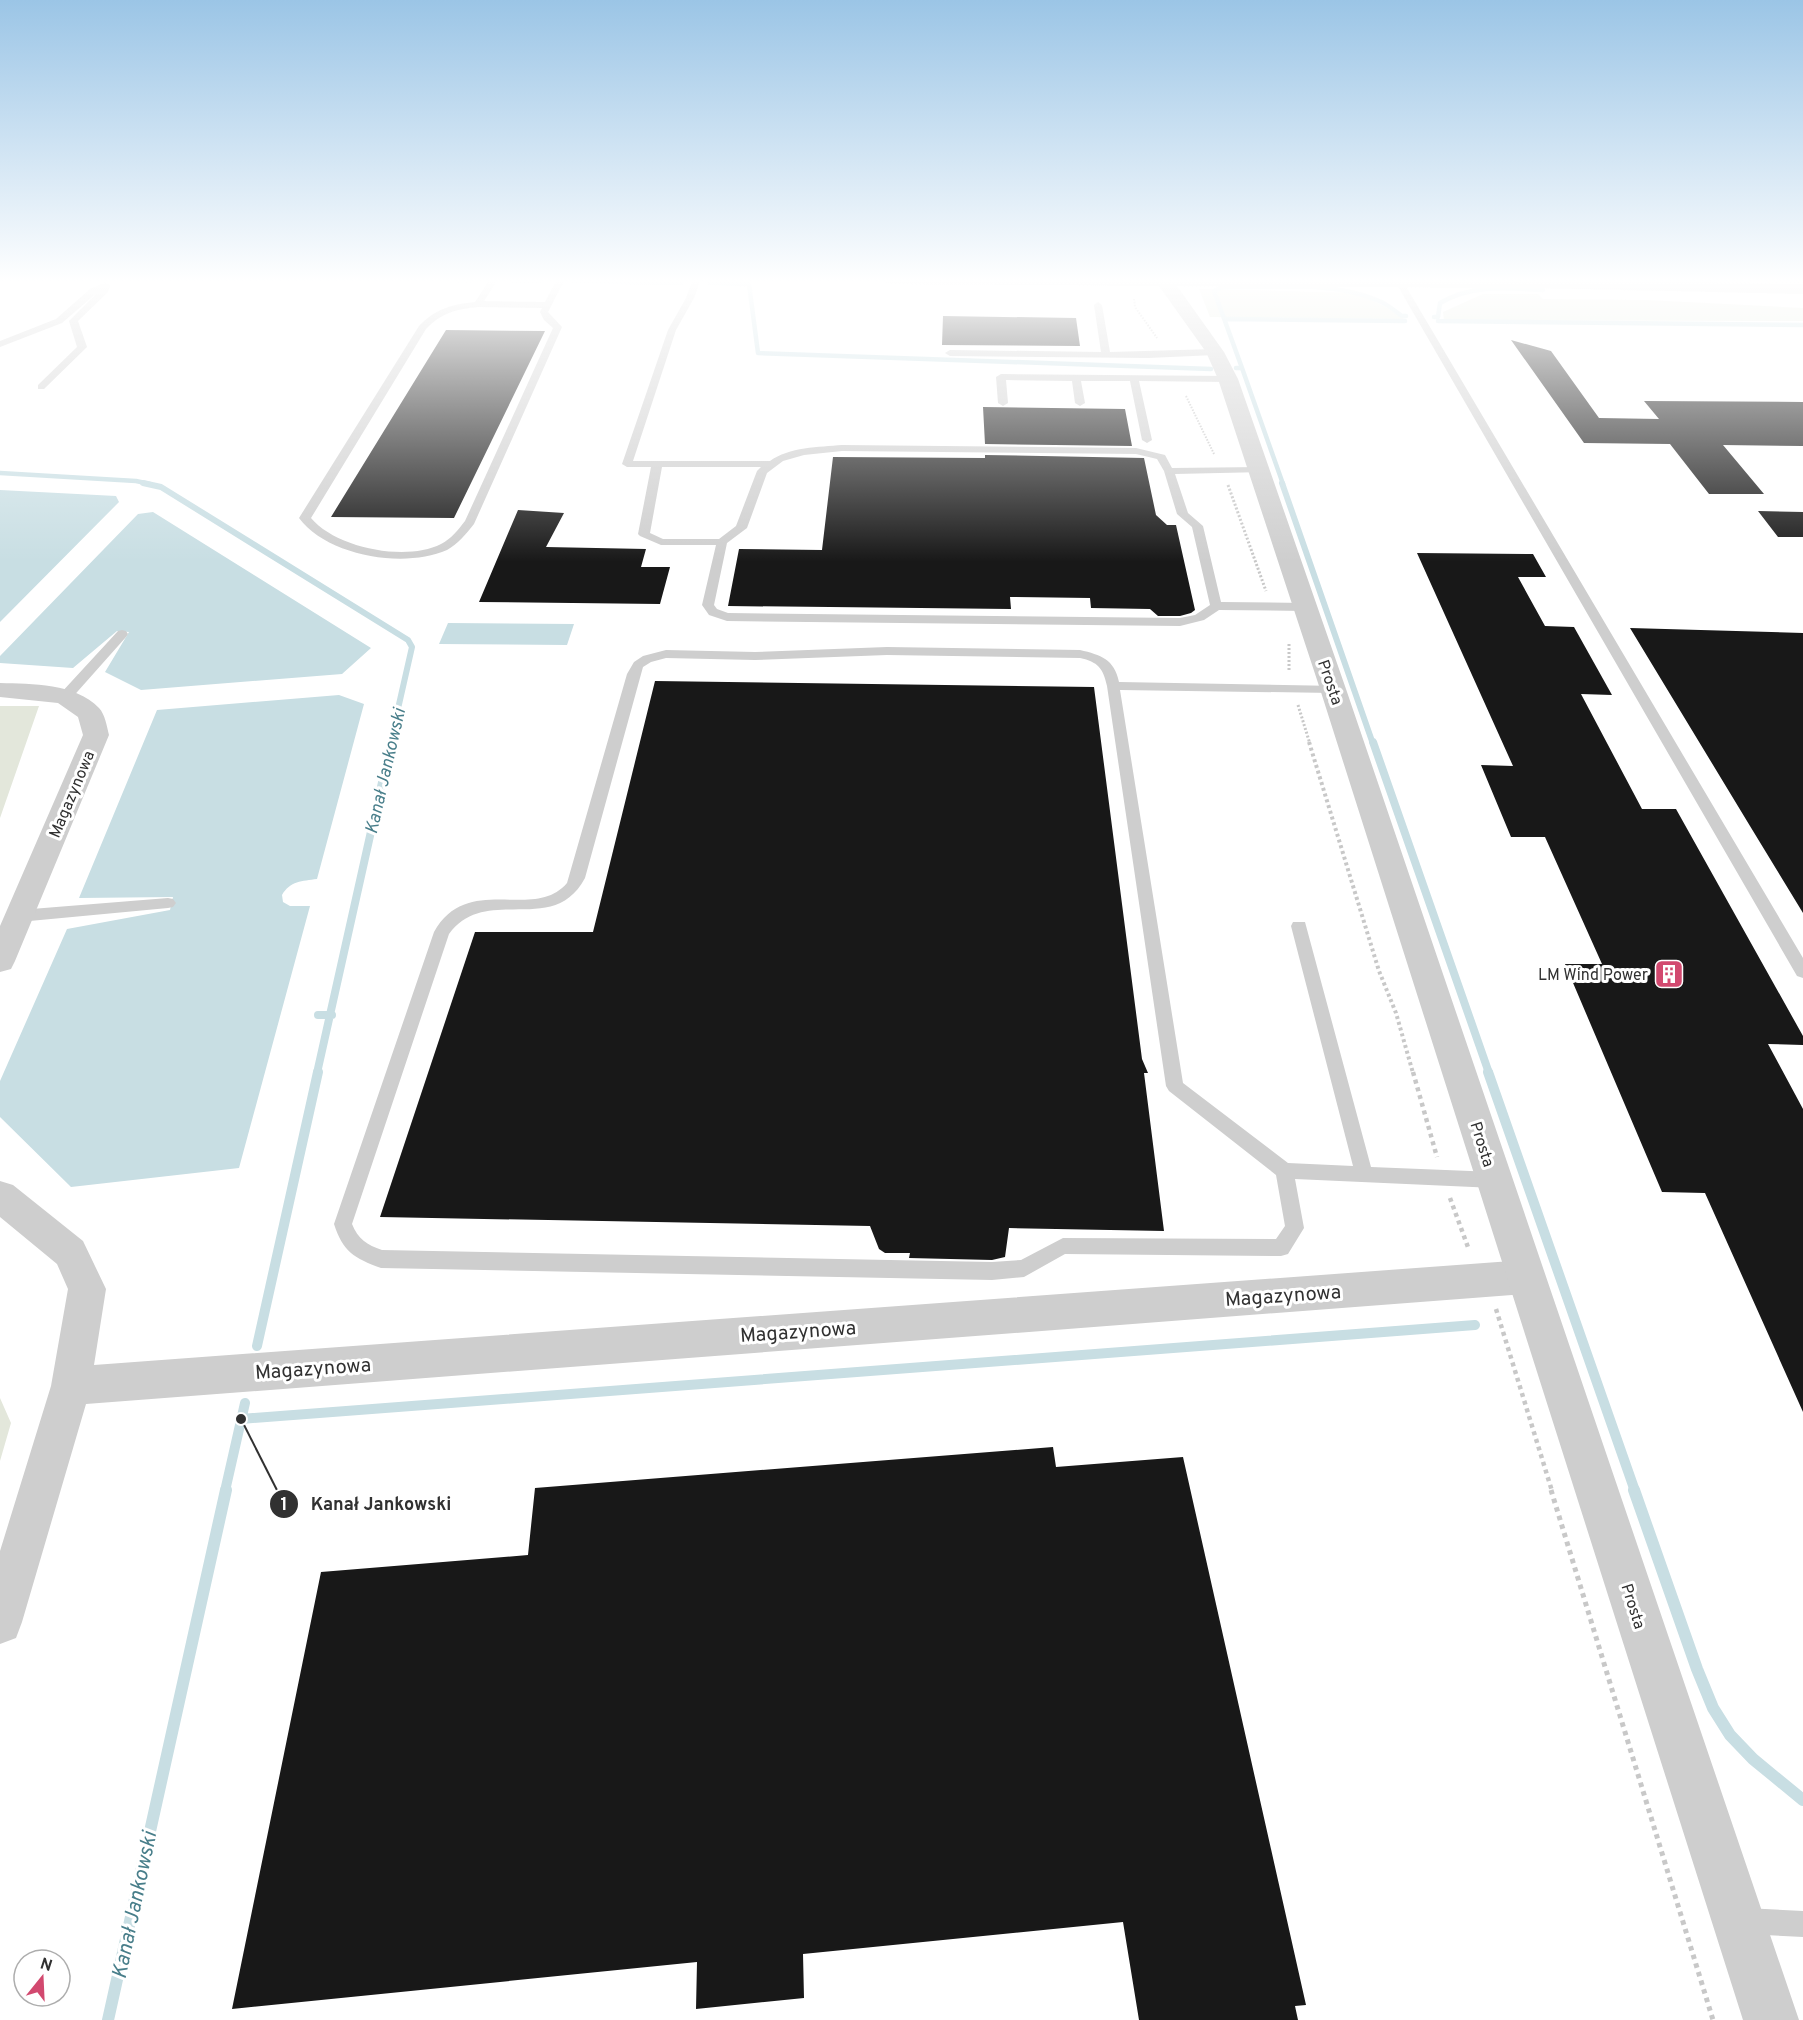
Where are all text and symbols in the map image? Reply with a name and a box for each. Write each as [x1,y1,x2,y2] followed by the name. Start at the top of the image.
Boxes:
[1312,657,1346,708] street label: Prosta
[361,705,412,836] water label: Kanał Jankowski
[45,748,100,841] street label: Magazynowa
[1653,958,1685,990] building icon: LM Wind Power
[1538,966,1648,986] place label: LM Wind Power
[1464,1119,1498,1170] street label: Prosta
[1224,1280,1342,1314] street label: Magazynowa
[739,1316,857,1350] street label: Magazynowa
[254,1353,372,1387] street label: Magazynowa
[269,1486,464,1522] callout: Kanał Jankowski
[280,1494,288,1517] text: 1
[311,1494,451,1517] text: Kanał Jankowski
[1615,1581,1649,1632] street label: Prosta
[107,1828,165,1981] water label: Kanał Jankowski
[12,1948,72,2008] north arrow
[37,1954,55,1977] text: N

